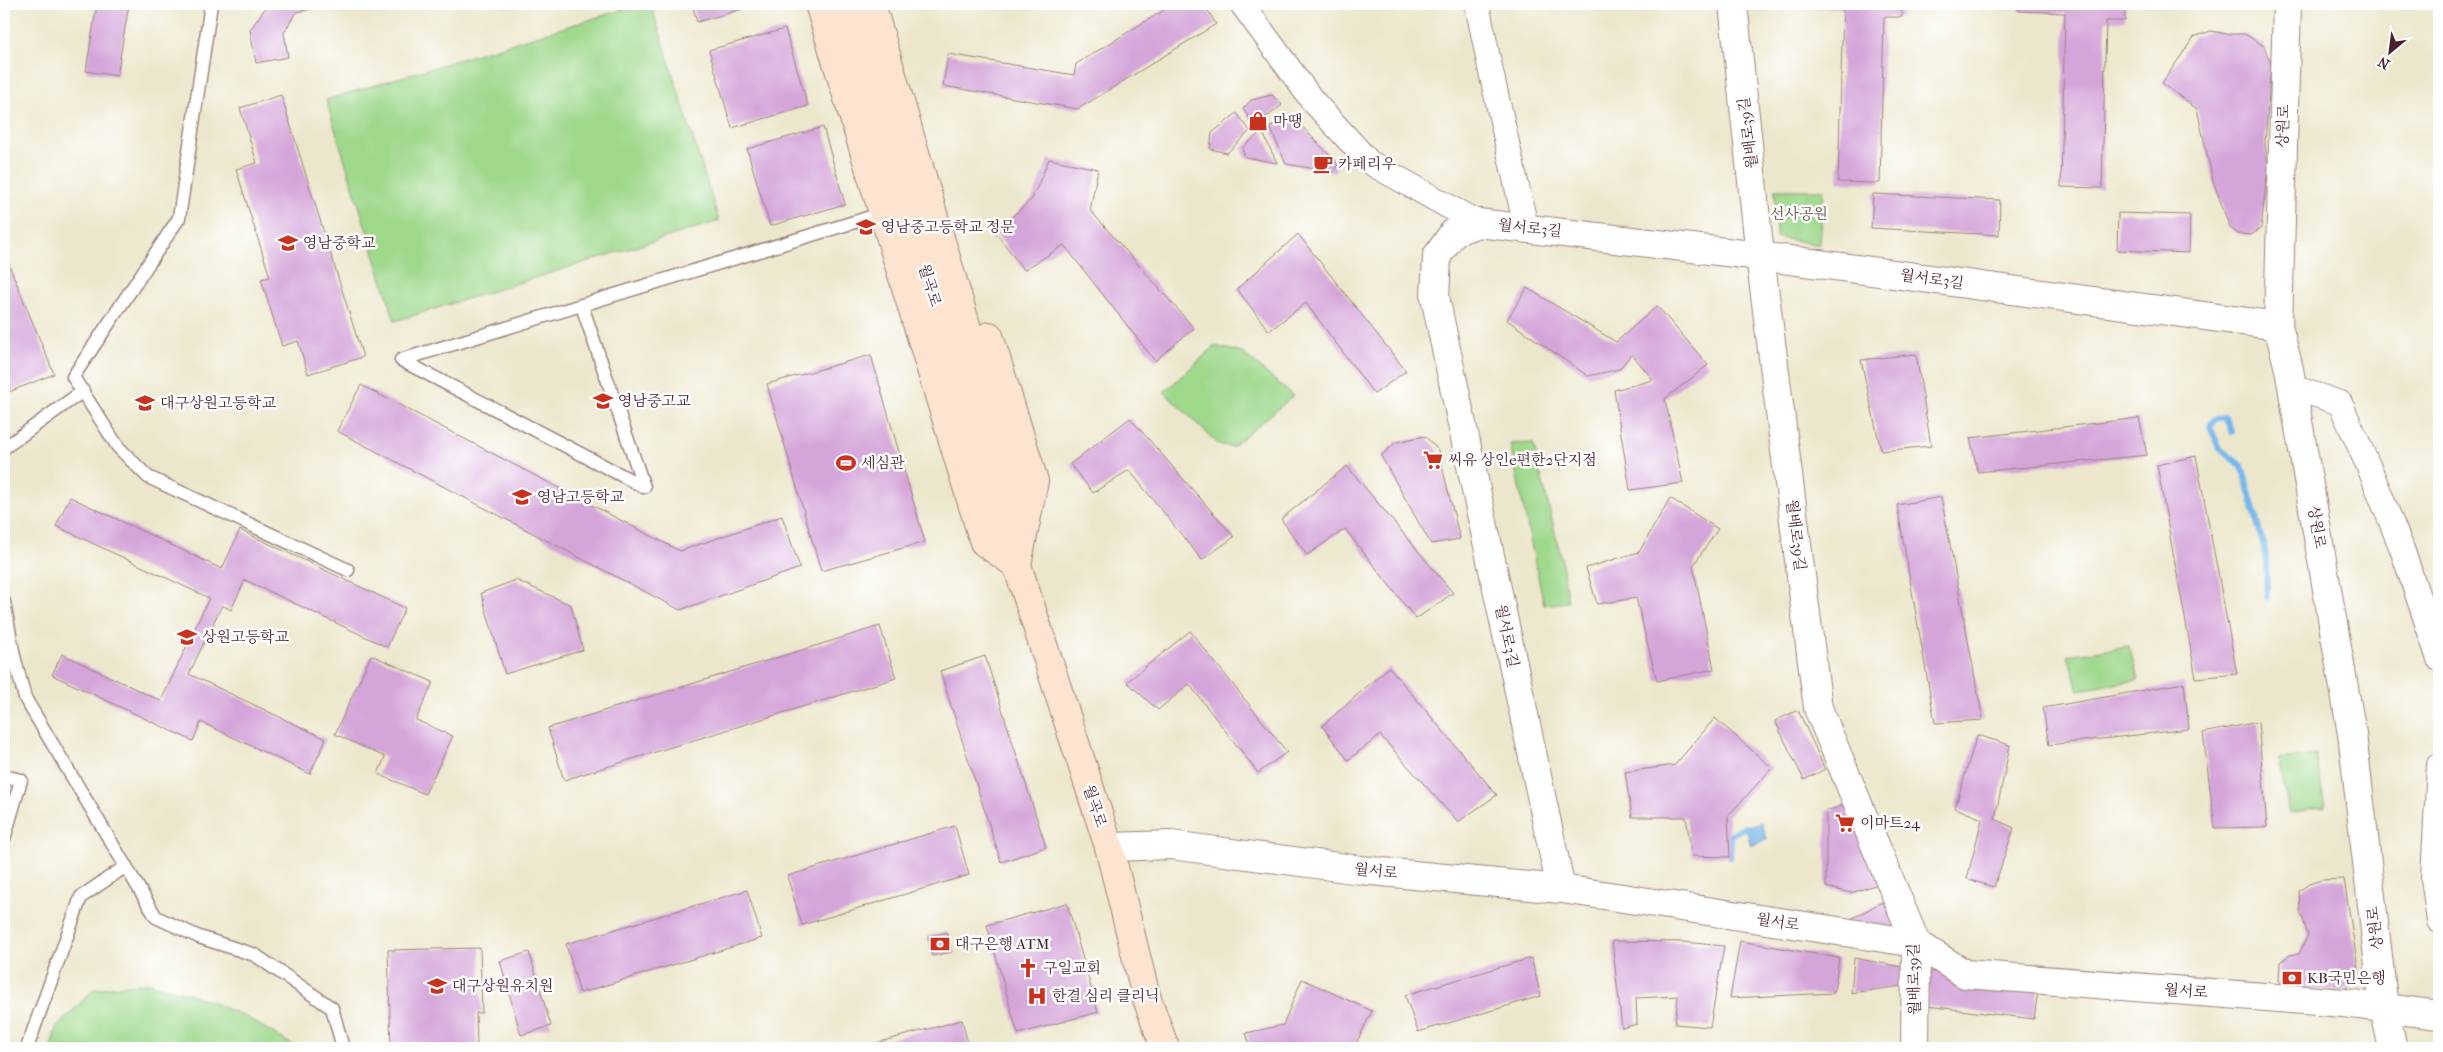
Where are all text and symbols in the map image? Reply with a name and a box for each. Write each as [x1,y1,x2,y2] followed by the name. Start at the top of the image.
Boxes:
[2366,28,2416,78] north arrow
[2375,53,2393,73] text: N
[1735,96,1761,170] street label: 월배로39길
[2273,103,2293,148] street label: 상원로
[1247,110,1269,132] shop icon: 마땡
[1273,112,1302,130] place label: 마땡
[1312,153,1334,175] cafe icon: 카페리우
[1338,155,1396,173] place label: 카페리우
[1770,205,1828,223] park label: 선사공원
[855,216,877,238] school or university icon: 영남중고등학교 정문
[1497,216,1563,240] street label: 월서로3길
[881,218,1015,236] place label: 영남중고등학교 정문
[277,232,299,254] school or university icon: 영남중학교
[303,234,376,252] place label: 영남중학교
[915,262,945,309] street label: 월곡로
[1899,266,1965,292] street label: 월서로3길
[592,390,614,412] school or university icon: 영남중고교
[134,392,156,414] school or university icon: 대구상원고등학교
[618,392,691,410] place label: 영남중고교
[160,394,276,412] place label: 대구상원고등학교
[1422,449,1444,471] supermarket icon: 씨유 상인e편한2단지점
[1448,451,1597,469] place label: 씨유 상인e편한2단지점
[835,452,857,474] sports icon: 세심관
[861,454,905,472] place label: 세심관
[511,486,533,508] school or university icon: 영남고등학교
[537,488,624,506] place label: 영남고등학교
[1783,498,1809,572] street label: 월배로39길
[2304,504,2330,550] street label: 상원로
[1492,603,1522,669] street label: 월서로3길
[176,626,198,648] school or university icon: 상원고등학교
[202,628,289,646] place label: 상원고등학교
[1080,783,1110,830] street label: 월곡로
[1834,812,1856,834] supermarket icon: 이마트24
[1860,814,1921,832] place label: 이마트24
[1353,860,1399,882] street label: 월서로
[2363,905,2387,951] street label: 상원로
[1755,910,1801,934] street label: 월서로
[929,933,951,955] bank icon: 대구은행 ATM
[955,935,1050,953] place label: 대구은행 ATM
[1904,943,1924,1015] street label: 월배로39길
[1017,957,1039,979] church icon: 구일교회
[1043,959,1101,977] place label: 구일교회
[2281,967,2303,989] bank icon: KB국민은행
[2307,969,2386,987] place label: KB국민은행
[426,975,448,997] school or university icon: 대구상원유치원
[452,977,553,995] place label: 대구상원유치원
[2164,981,2209,1002] street label: 월서로
[1026,985,1048,1007] hospital icon: 한결 심리 클리닉
[1052,987,1160,1005] place label: 한결 심리 클리닉

